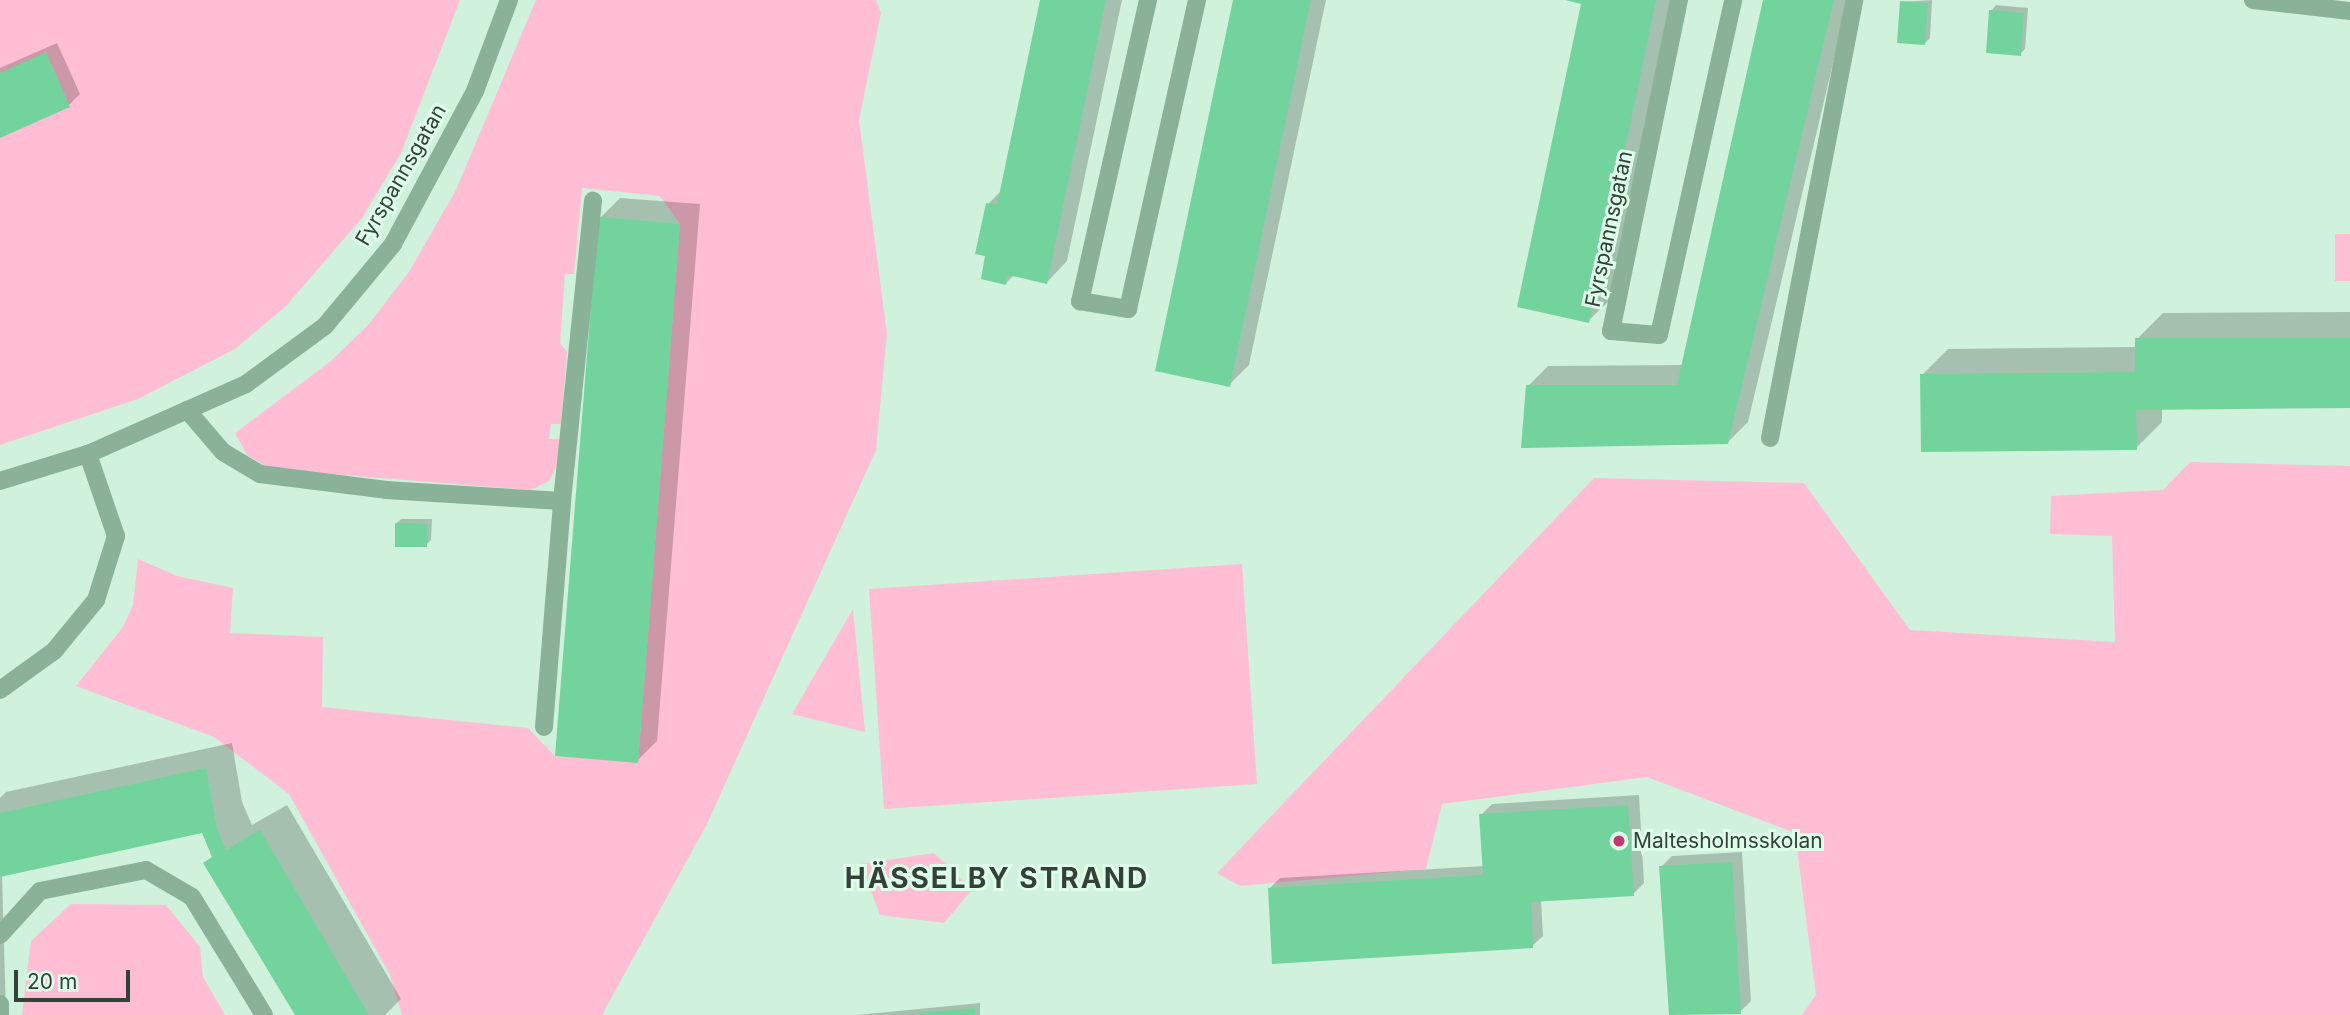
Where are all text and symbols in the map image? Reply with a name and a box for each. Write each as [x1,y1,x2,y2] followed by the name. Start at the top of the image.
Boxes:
[350,100,452,250] street label: Fyrspannsgatan
[1580,149,1638,309] street label: Fyrspannsgatan
[1633,828,1823,854] place label: Maltesholmsskolan
[1611,833,1627,849] marker: Maltesholmsskolan
[847,861,1147,895] district label: HÄSSELBY STRAND
[18,956,133,1000] scale bar
[27,969,77,994] text: 20 m

